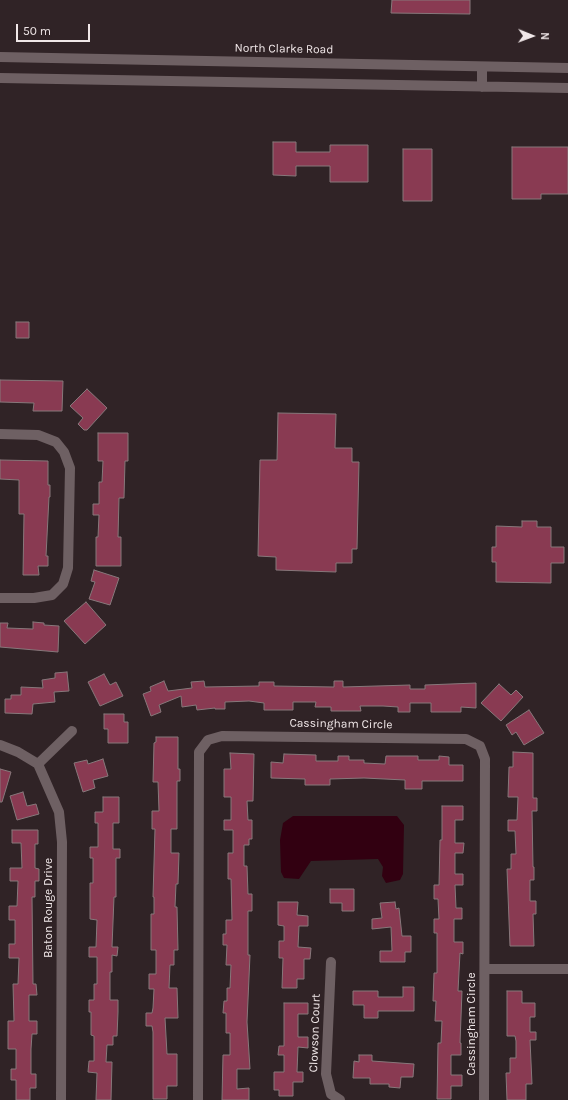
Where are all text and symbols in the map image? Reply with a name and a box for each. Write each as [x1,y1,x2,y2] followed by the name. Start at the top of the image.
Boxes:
[18,16,92,42] scale bar
[512,16,552,56] north arrow
[23,24,51,38] text: 50 m
[538,32,551,40] text: N
[234,41,334,57] street label: North Clarke Road
[289,716,393,732] street label: Cassingham Circle
[42,858,56,958] street label: Baton Rouge Drive
[465,972,479,1076] street label: Cassingham Circle
[306,993,324,1073] street label: Clowson Court

